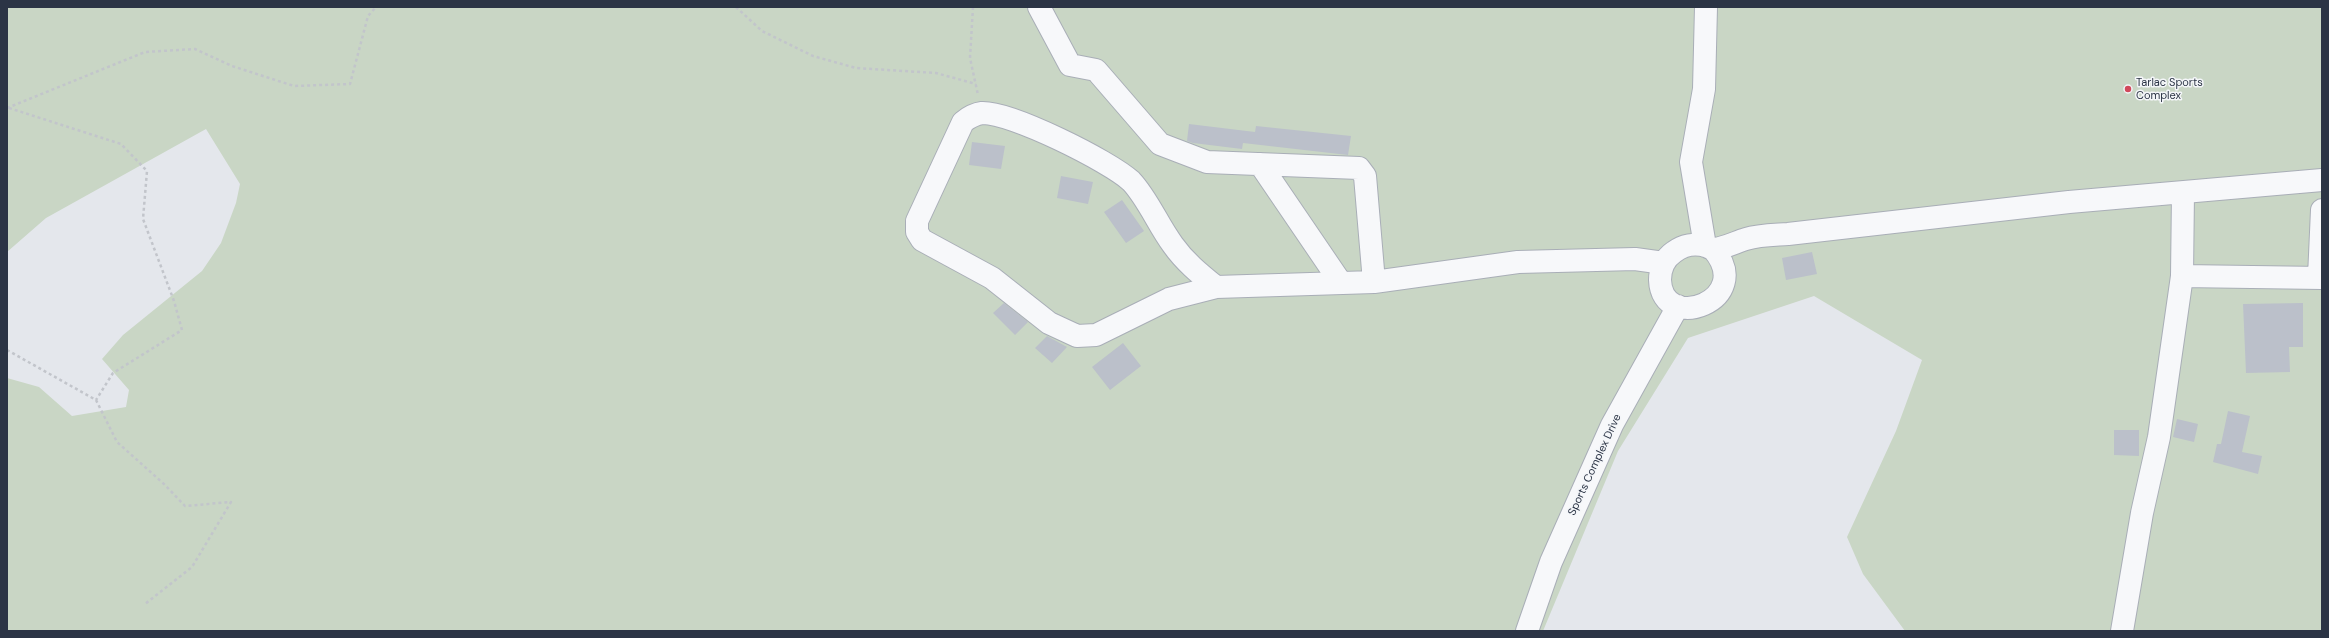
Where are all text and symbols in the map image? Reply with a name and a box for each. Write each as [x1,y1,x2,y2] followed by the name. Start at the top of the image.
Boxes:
[2136,76,2203,102] place label: Tarlac Sports Complex
[2123,84,2133,94] marker: Tarlac Sports Complex
[1566,412,1624,518] street label: Sports Complex Drive

